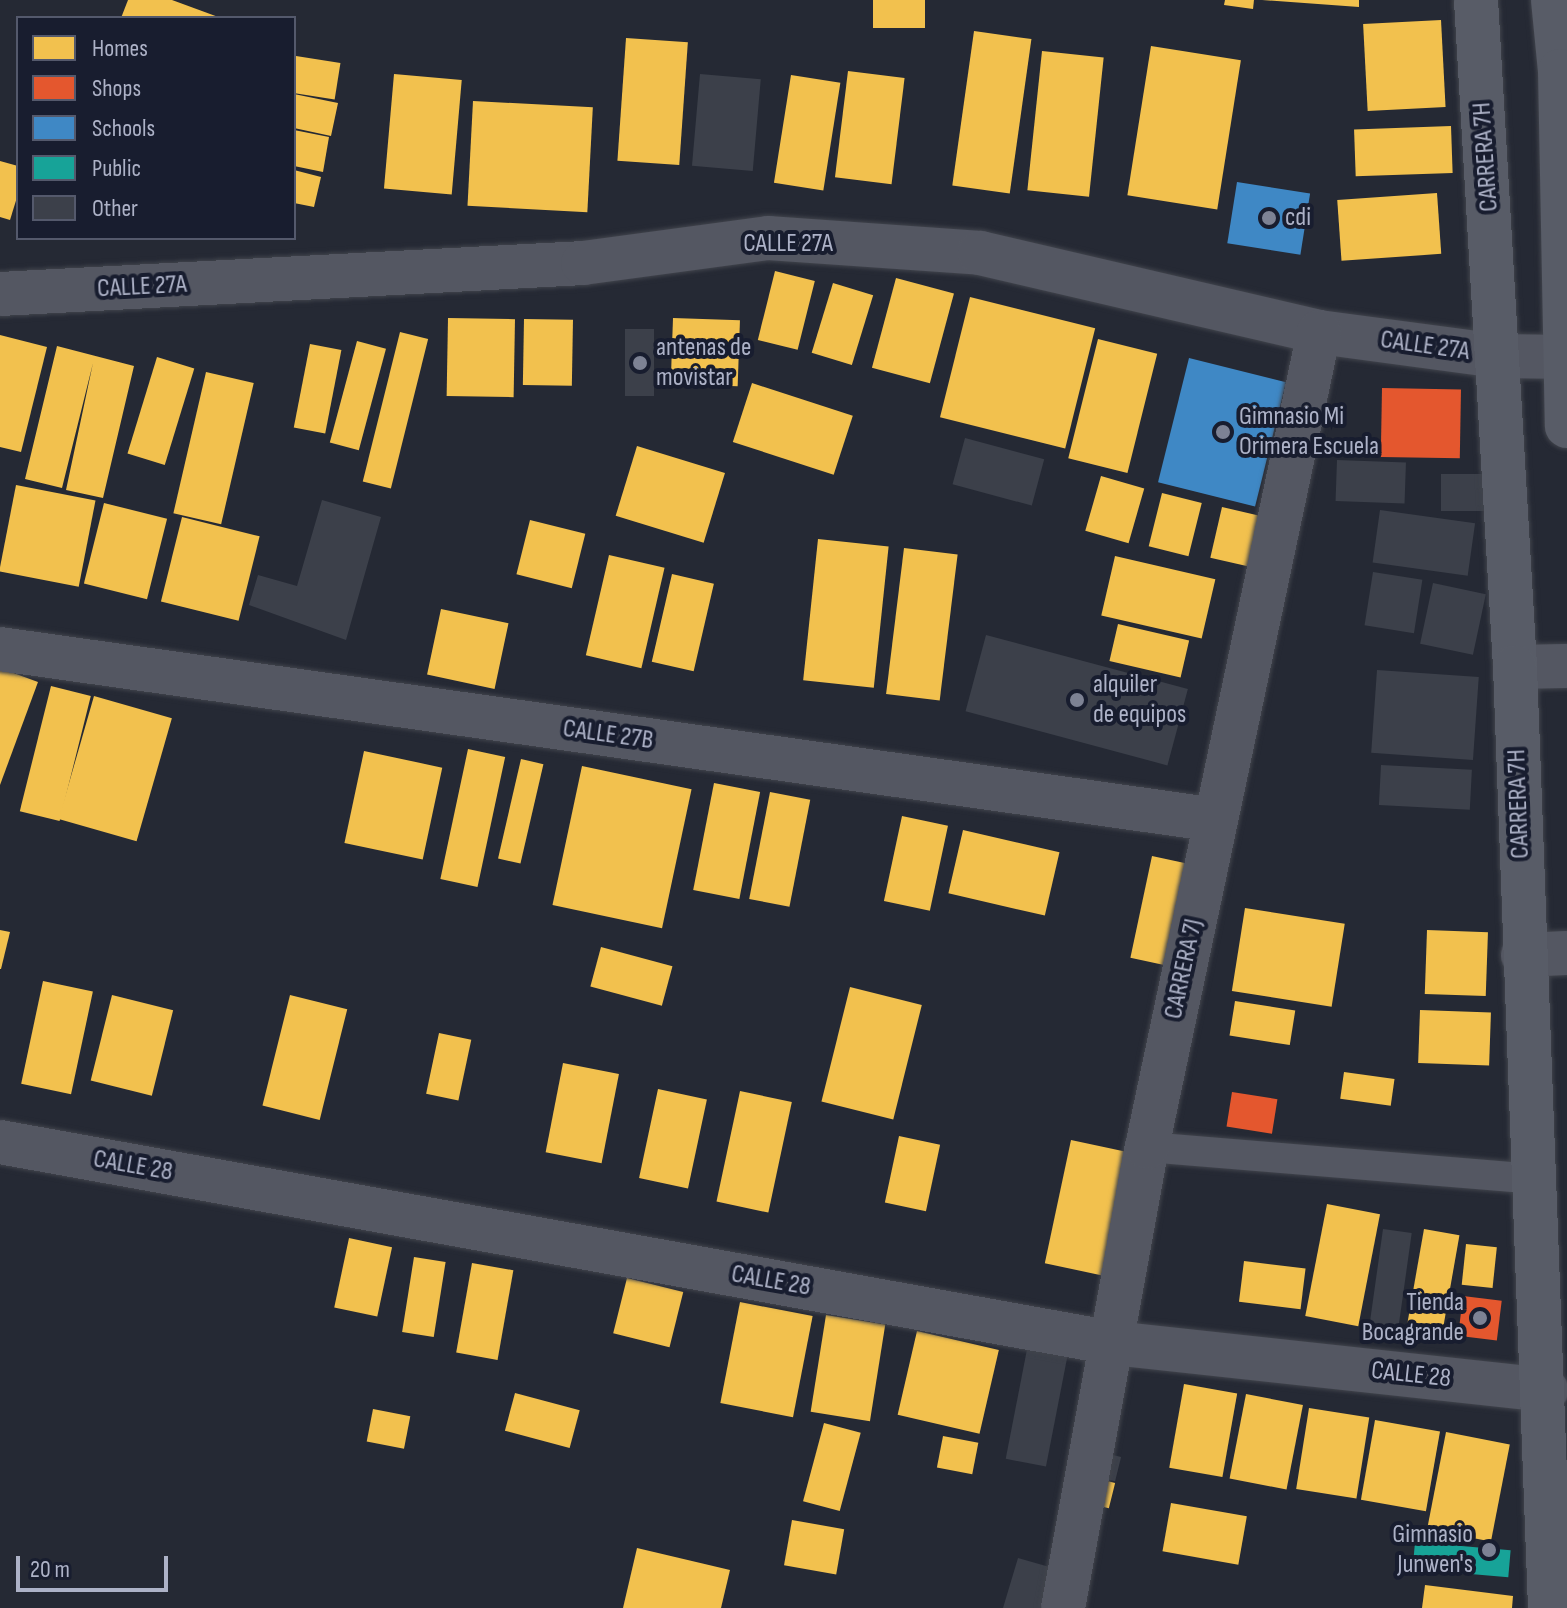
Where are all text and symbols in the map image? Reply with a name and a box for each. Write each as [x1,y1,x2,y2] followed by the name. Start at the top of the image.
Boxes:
[16,16,296,240] legend
[92,34,148,63] text: Homes
[92,74,141,103] text: Shops
[1467,101,1505,213] street label: CARRERA 7H
[92,114,155,143] text: Schools
[92,154,141,183] text: Public
[92,194,138,223] text: Other
[1285,202,1311,234] place label: cdi
[1260,209,1278,227] marker: cdi
[743,228,833,260] street label: CALLE 27A
[96,269,188,305] street label: CALLE 27A
[1378,324,1472,368] street label: CALLE 27A
[656,332,751,394] place label: antenas de movistar
[631,354,649,372] marker: antenas de movistar
[1239,401,1379,462] place label: Gimnasio Mi Orimera Escuela
[1214,423,1232,441] marker: Gimnasio Mi Orimera Escuela
[1093,669,1186,730] place label: alquiler de equipos
[1068,691,1086,709] marker: alquiler de equipos
[561,713,655,757] street label: CALLE 27B
[1502,749,1536,859] street label: CARRERA 7H
[1158,916,1210,1022] street label: CARRERA 7J
[91,1144,175,1188] street label: CALLE 28
[729,1259,813,1303] street label: CALLE 28
[1362,1287,1464,1348] place label: Tienda Bocagrande
[1471,1309,1489,1327] marker: Tienda Bocagrande
[1370,1355,1452,1395] street label: CALLE 28
[1392,1519,1473,1580] place label: Gimnasio Junwen's
[20,1540,172,1590] scale bar
[1480,1541,1498,1559] marker: Gimnasio Junwen's
[30,1555,70,1584] text: 20 m

